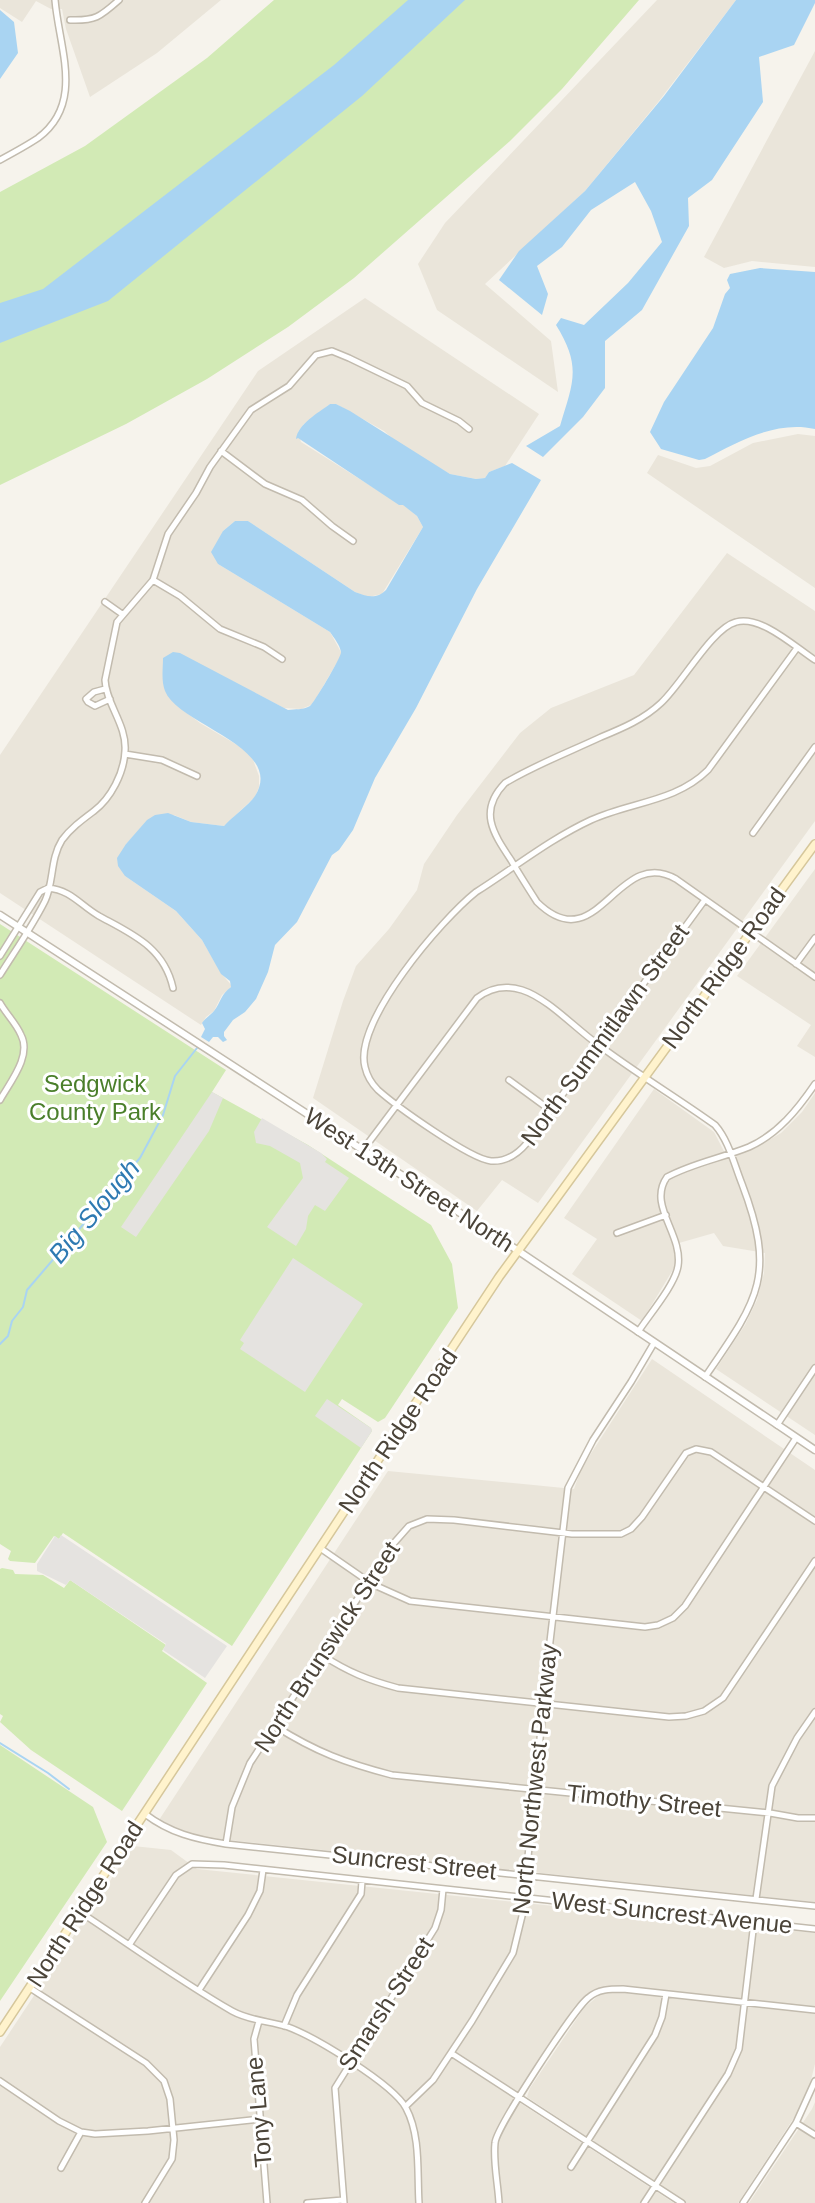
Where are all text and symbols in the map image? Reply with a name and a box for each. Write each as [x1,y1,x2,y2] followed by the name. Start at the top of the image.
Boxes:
[656,882,791,1053] street label: North Ridge Road
[515,919,694,1151] street label: North Summitlawn Street
[29,1070,162,1125] park label: Sedgwick County Park
[300,1102,519,1257] street label: West 13th Street North
[42,1153,146,1269] water label: Big Slough
[333,1344,462,1518] street label: North Ridge Road
[248,1536,405,1757] street label: North Brunswick Street
[507,1642,562,1916] street label: North Northwest Parkway
[565,1779,723,1822] street label: Timothy Street
[21,1816,148,1992] street label: North Ridge Road
[330,1840,498,1885] street label: Suncrest Street
[550,1886,794,1939] street label: West Suncrest Avenue
[332,1932,439,2075] street label: Smarsh Street
[240,2056,277,2168] street label: Tony Lane

